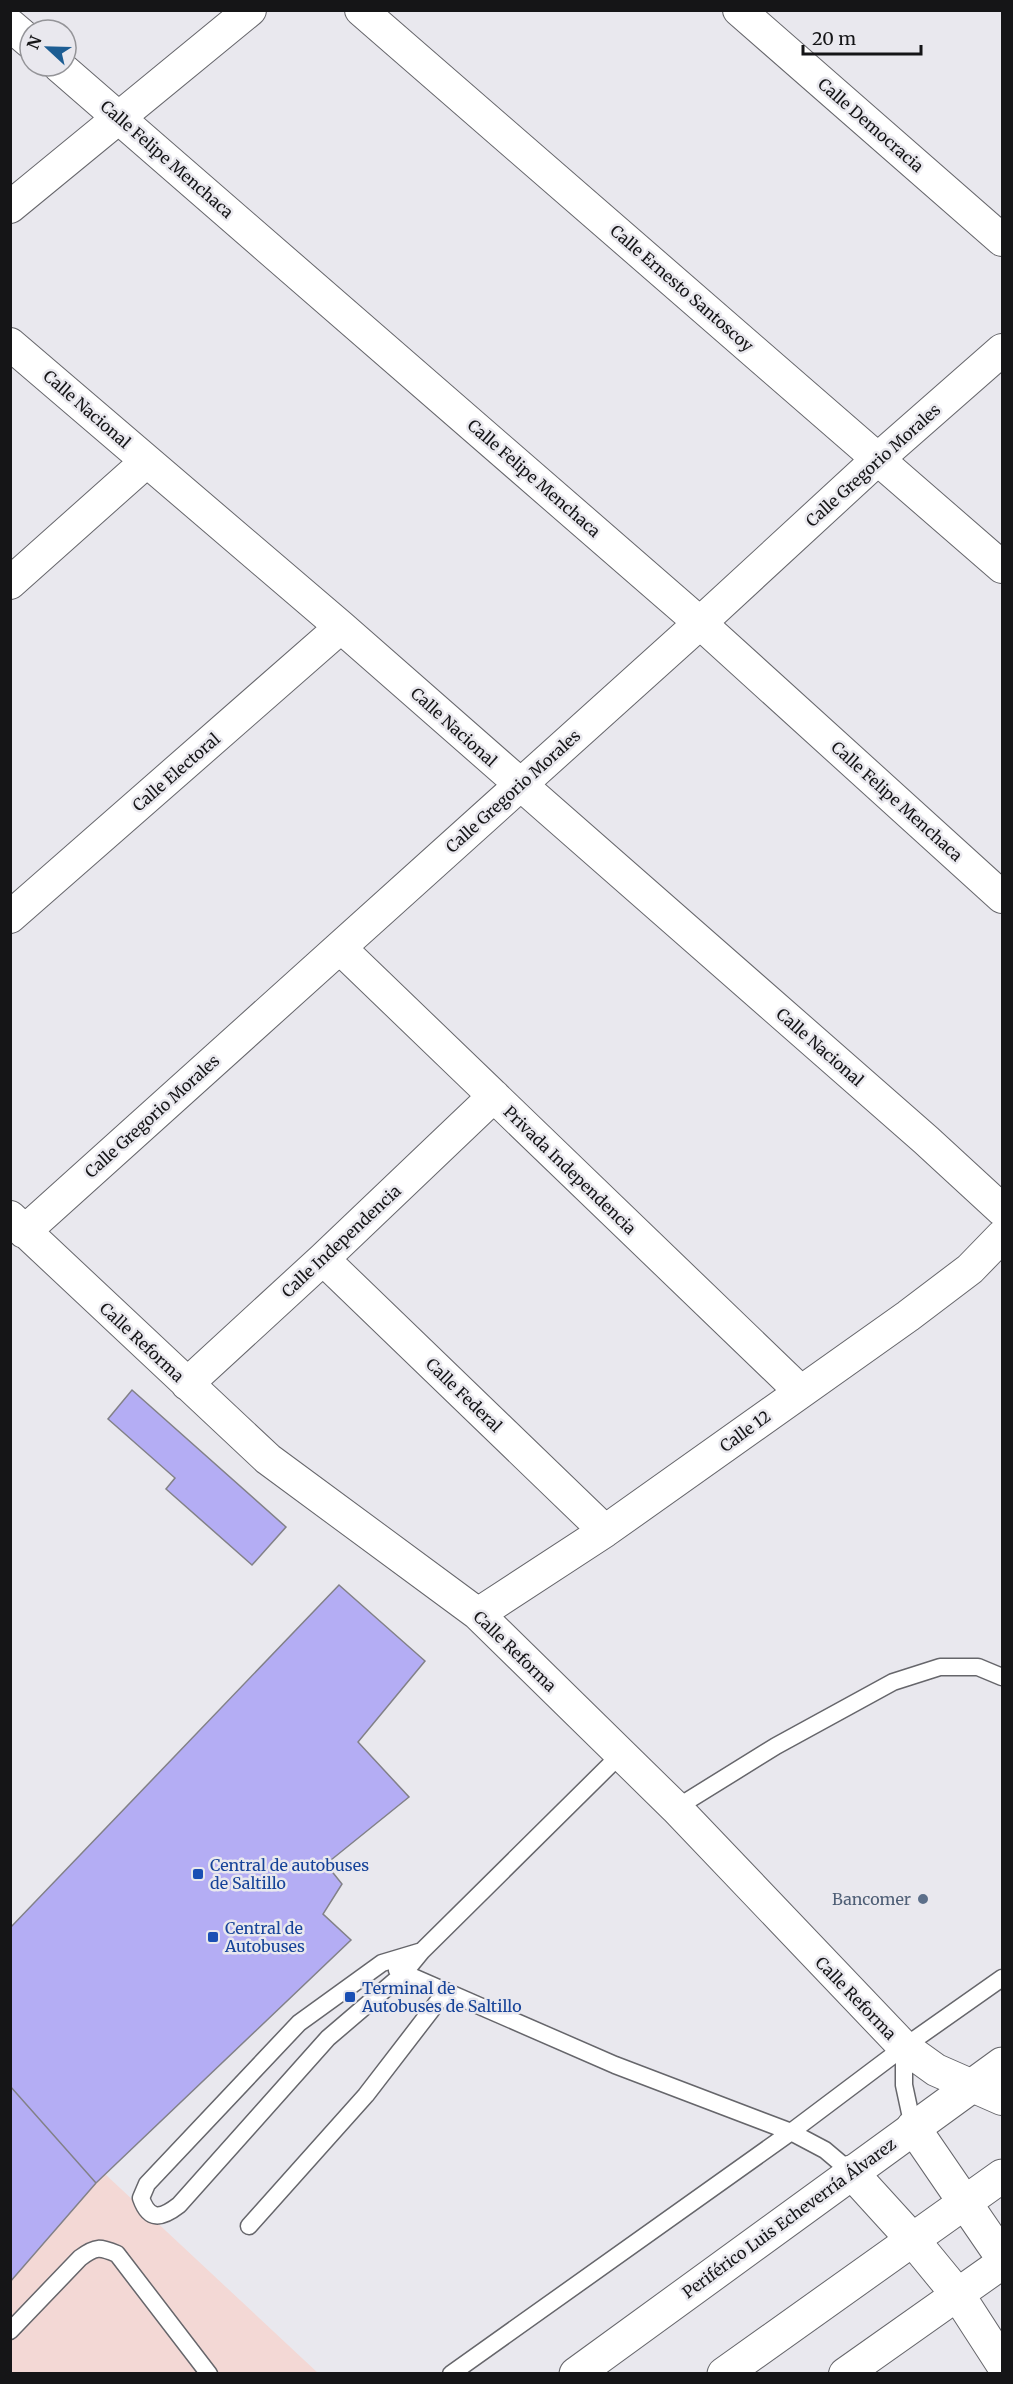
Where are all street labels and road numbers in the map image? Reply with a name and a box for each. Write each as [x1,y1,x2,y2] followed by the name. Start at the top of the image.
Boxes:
[814,74,928,176] street label: Calle Democracia
[97,96,238,222] street label: Calle Felipe Menchaca
[606,220,758,356] street label: Calle Ernesto Santoscoy
[39,366,135,452] street label: Calle Nacional
[802,399,944,531] street label: Calle Gregorio Morales
[464,415,605,541] street label: Calle Felipe Menchaca
[407,683,501,771] street label: Calle Nacional
[442,725,584,857] street label: Calle Gregorio Morales
[128,729,224,815] street label: Calle Electoral
[827,737,967,865] street label: Calle Felipe Menchaca
[772,1004,868,1090] street label: Calle Nacional
[81,1050,223,1182] street label: Calle Gregorio Morales
[500,1102,641,1239] street label: Privada Independencia
[277,1180,405,1301] street label: Calle Independencia
[96,1298,188,1386] street label: Calle Reforma
[422,1354,506,1436] street label: Calle Federal
[716,1406,774,1456] street label: Calle 12
[469,1606,561,1696] street label: Calle Reforma
[811,1952,901,2044] street label: Calle Reforma
[678,2134,900,2302] street label: Periférico Luis Echeverría Álvarez

